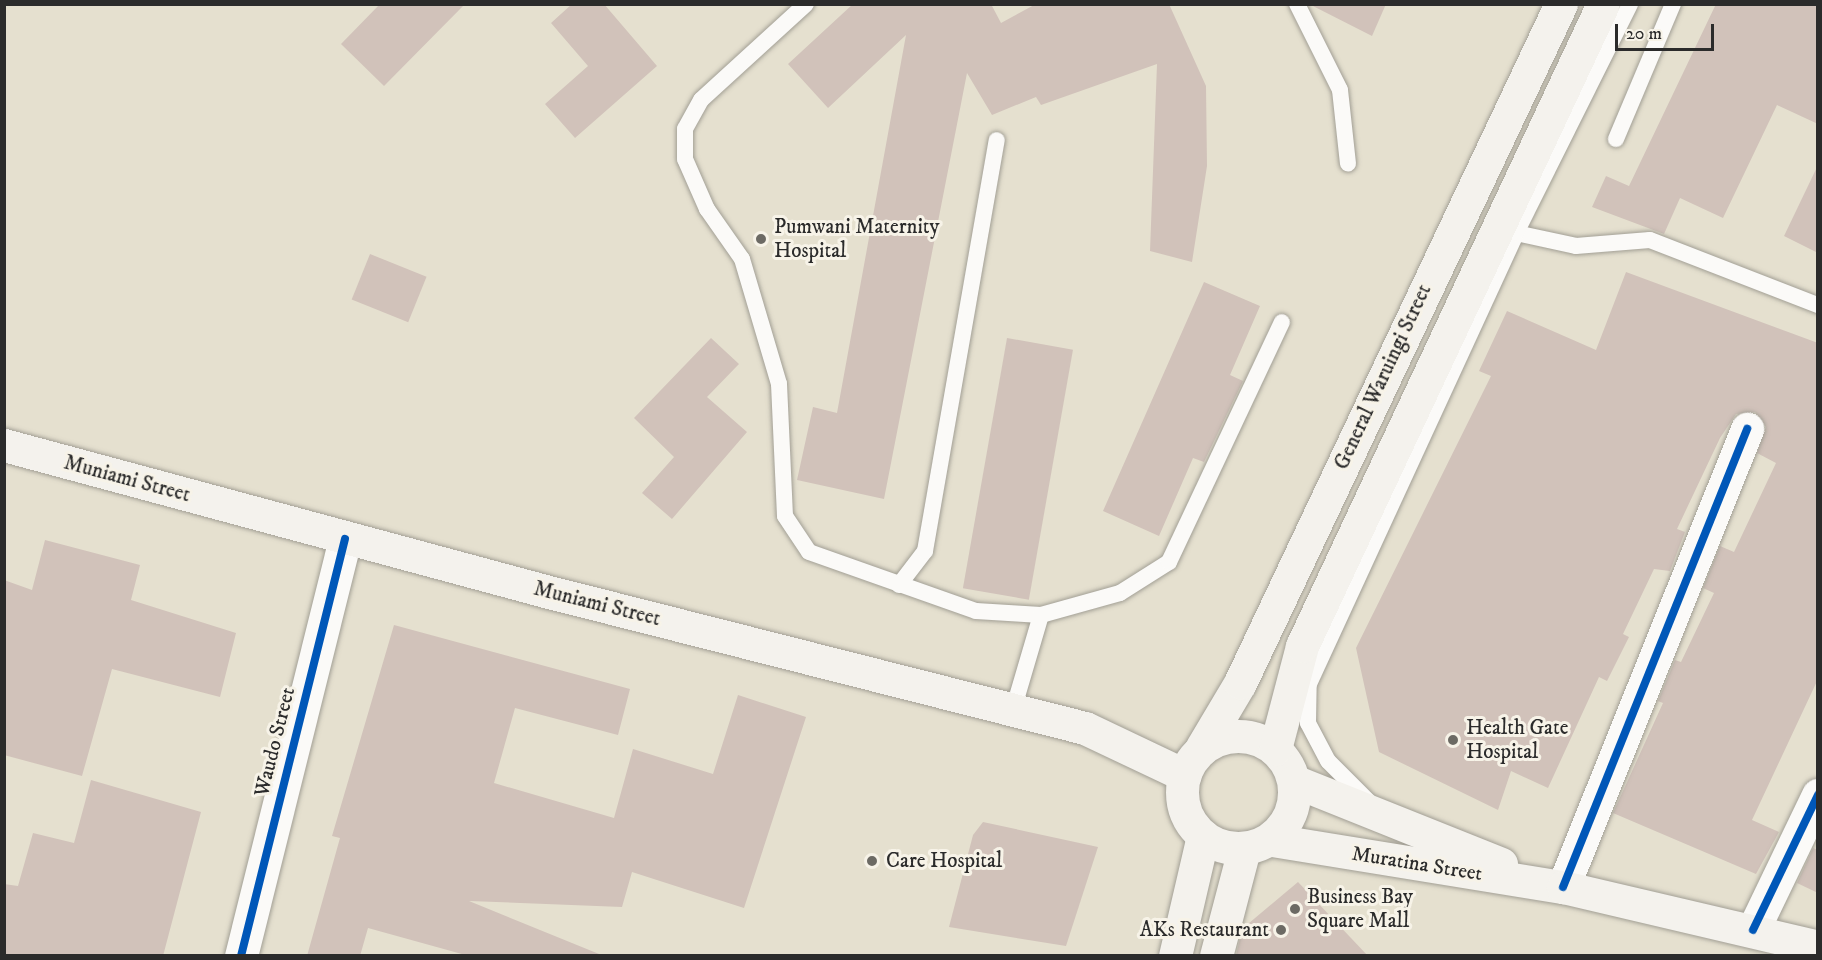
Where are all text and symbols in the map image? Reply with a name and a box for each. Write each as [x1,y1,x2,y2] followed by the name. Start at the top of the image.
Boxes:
[1618,12,1717,50] scale bar
[1626,23,1662,45] text: 20 m
[774,214,940,264] place label: Pumwani Maternity Hospital
[752,230,770,248] marker: Pumwani Maternity Hospital
[1329,280,1437,474] street label: General Waruingi Street
[61,450,193,508] street label: Muniami Street
[531,576,663,632] street label: Muniami Street
[249,685,301,799] street label: Waudo Street
[1466,715,1568,765] place label: Health Gate Hospital
[1444,731,1462,749] marker: Health Gate Hospital
[1350,841,1484,887] street label: Muratina Street
[886,848,1002,874] place label: Care Hospital
[863,852,881,870] marker: Care Hospital
[1307,884,1413,934] place label: Business Bay Square Mall
[1288,902,1302,916] marker: Business Bay Square Mall
[1140,917,1269,943] place label: AKs Restaurant
[1274,923,1288,937] marker: AKs Restaurant

